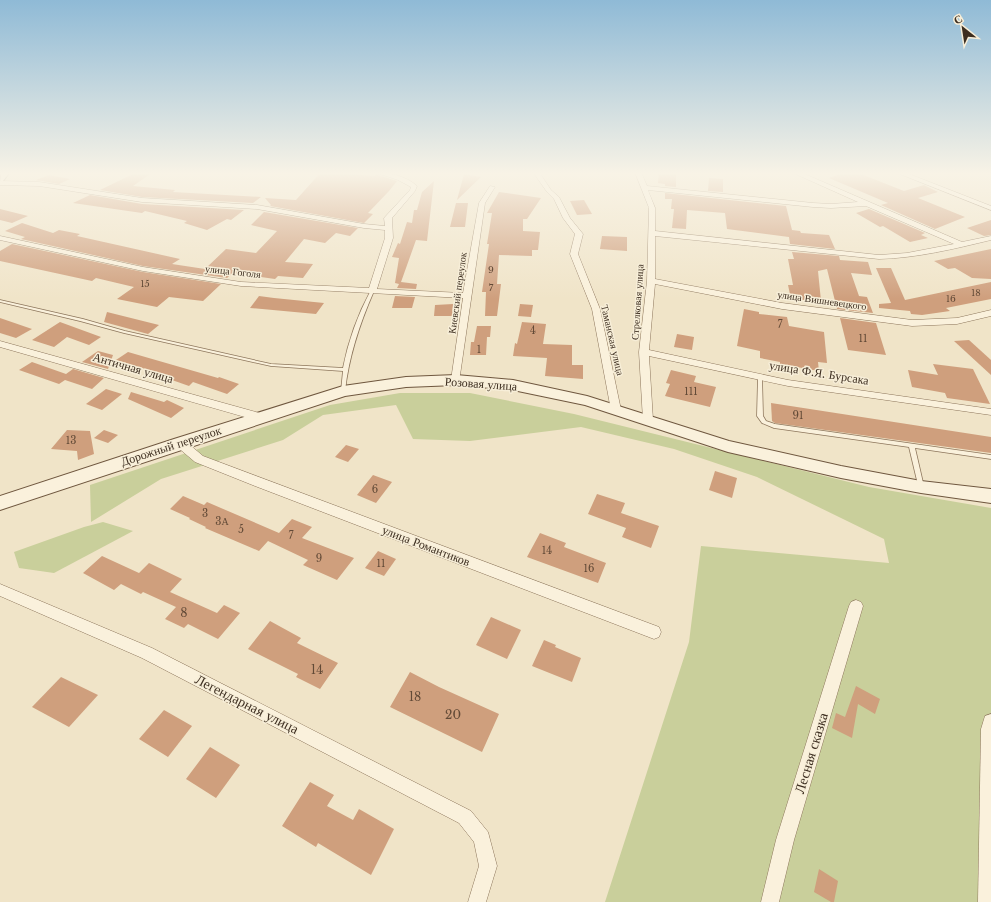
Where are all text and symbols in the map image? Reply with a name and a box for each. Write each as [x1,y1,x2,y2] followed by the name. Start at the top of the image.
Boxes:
[943,8,983,48] north arrow
[951,11,965,27] text: С
[445,251,470,335] street label: Киевский переулок
[205,262,262,281] street label: улица Гоголя
[628,263,647,340] street label: Стрелковая улица
[488,264,494,275] house number: 9
[140,278,150,289] house number: 15
[489,282,494,293] house number: 7
[971,287,981,298] house number: 18
[777,288,867,313] street label: улица Вишневецкого
[946,293,956,304] house number: 16
[598,304,627,377] street label: Таманская улица
[777,318,783,331] house number: 7
[530,324,536,337] house number: 4
[859,332,867,345] house number: 11
[477,343,481,356] house number: 1
[91,349,176,386] street label: Античная улица
[768,357,871,388] street label: улица Ф.Я. Бурсака
[444,373,518,394] street label: Розовая улица
[684,385,698,398] house number: 111
[793,409,803,422] house number: 91
[119,422,223,469] street label: Дорожный переулок
[66,434,76,447] house number: 13
[372,483,378,496] house number: 6
[202,507,208,520] house number: 3
[215,515,229,528] house number: 3А
[380,522,473,569] street label: улица Романтиков
[238,523,244,536] house number: 5
[288,529,294,542] house number: 7
[542,544,552,557] house number: 14
[316,552,322,565] house number: 9
[377,557,385,570] house number: 11
[584,562,594,575] house number: 16
[180,605,188,620] house number: 8
[311,662,323,677] house number: 14
[192,670,303,738] street label: Легендарная улица
[409,689,421,704] house number: 18
[445,707,461,722] house number: 20
[790,710,832,796] street label: Лесная сказка

